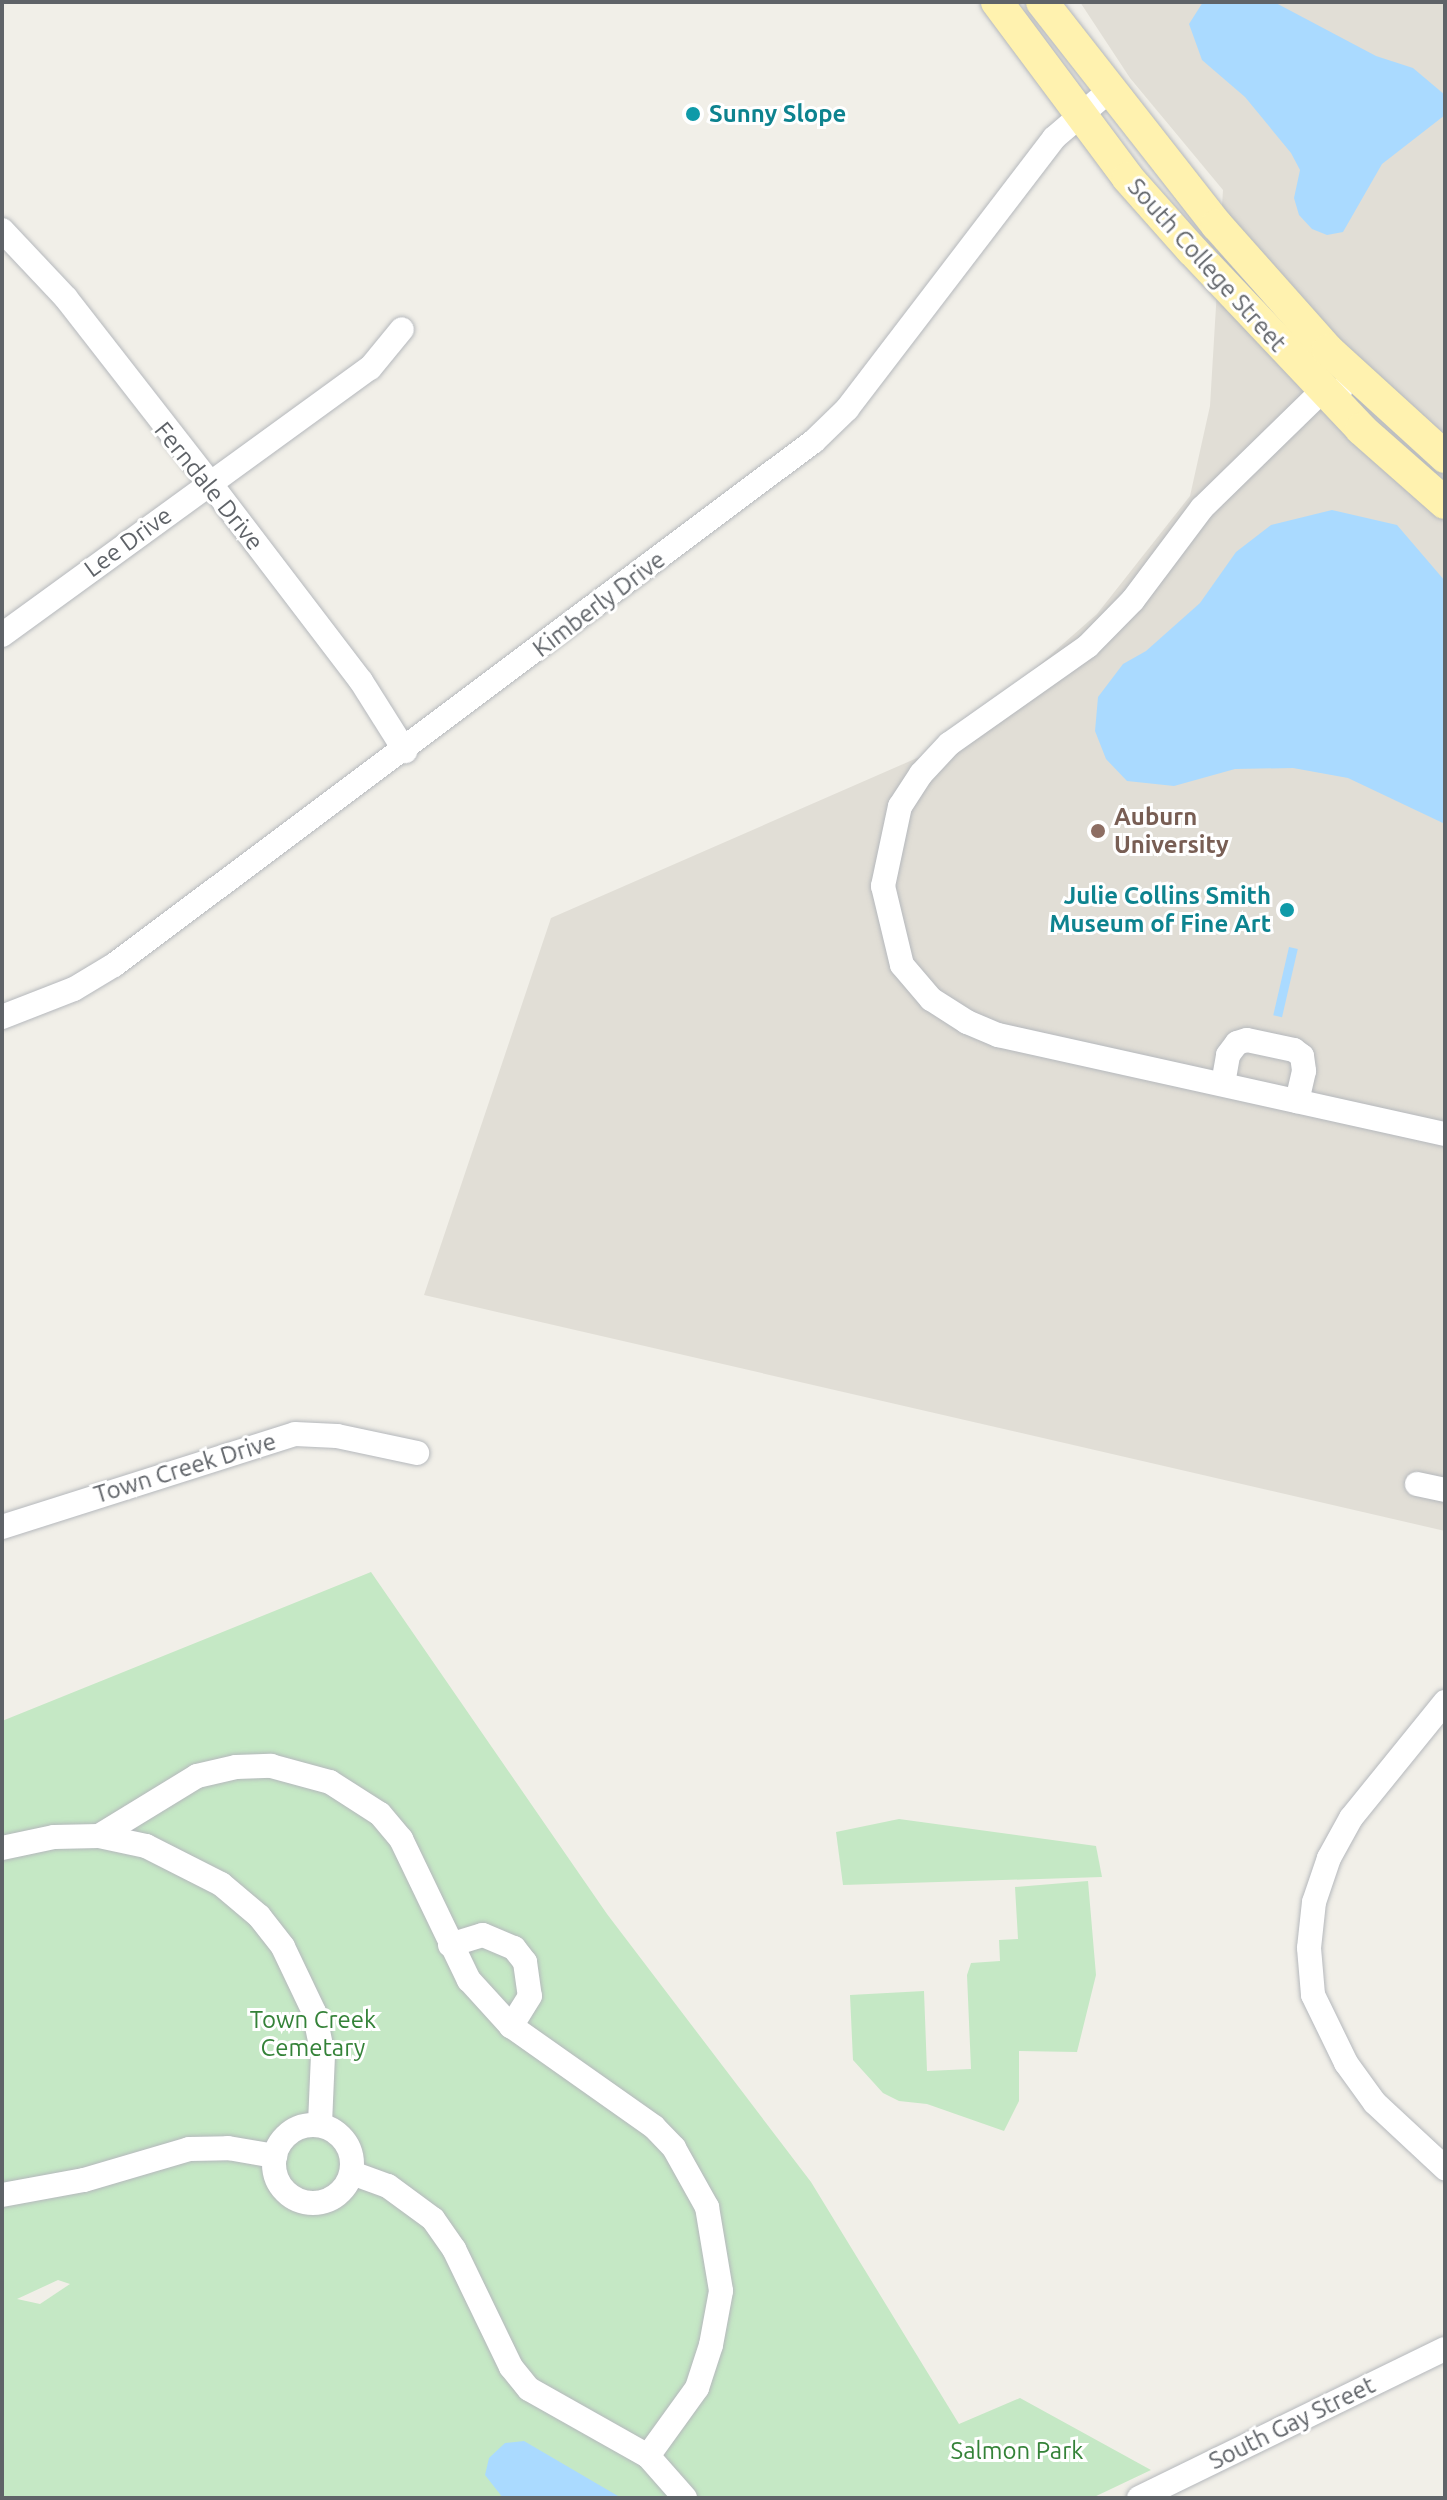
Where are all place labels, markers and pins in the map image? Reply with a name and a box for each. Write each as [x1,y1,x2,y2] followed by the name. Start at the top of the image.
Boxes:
[709,100,846,128] place label: Sunny Slope
[684,105,702,123] marker: Sunny Slope
[1114,803,1229,859] place label: Auburn University
[1089,822,1107,840] marker: Auburn University
[1049,882,1271,938] place label: Julie Collins Smith Museum of Fine Art
[1278,901,1296,919] marker: Julie Collins Smith Museum of Fine Art

